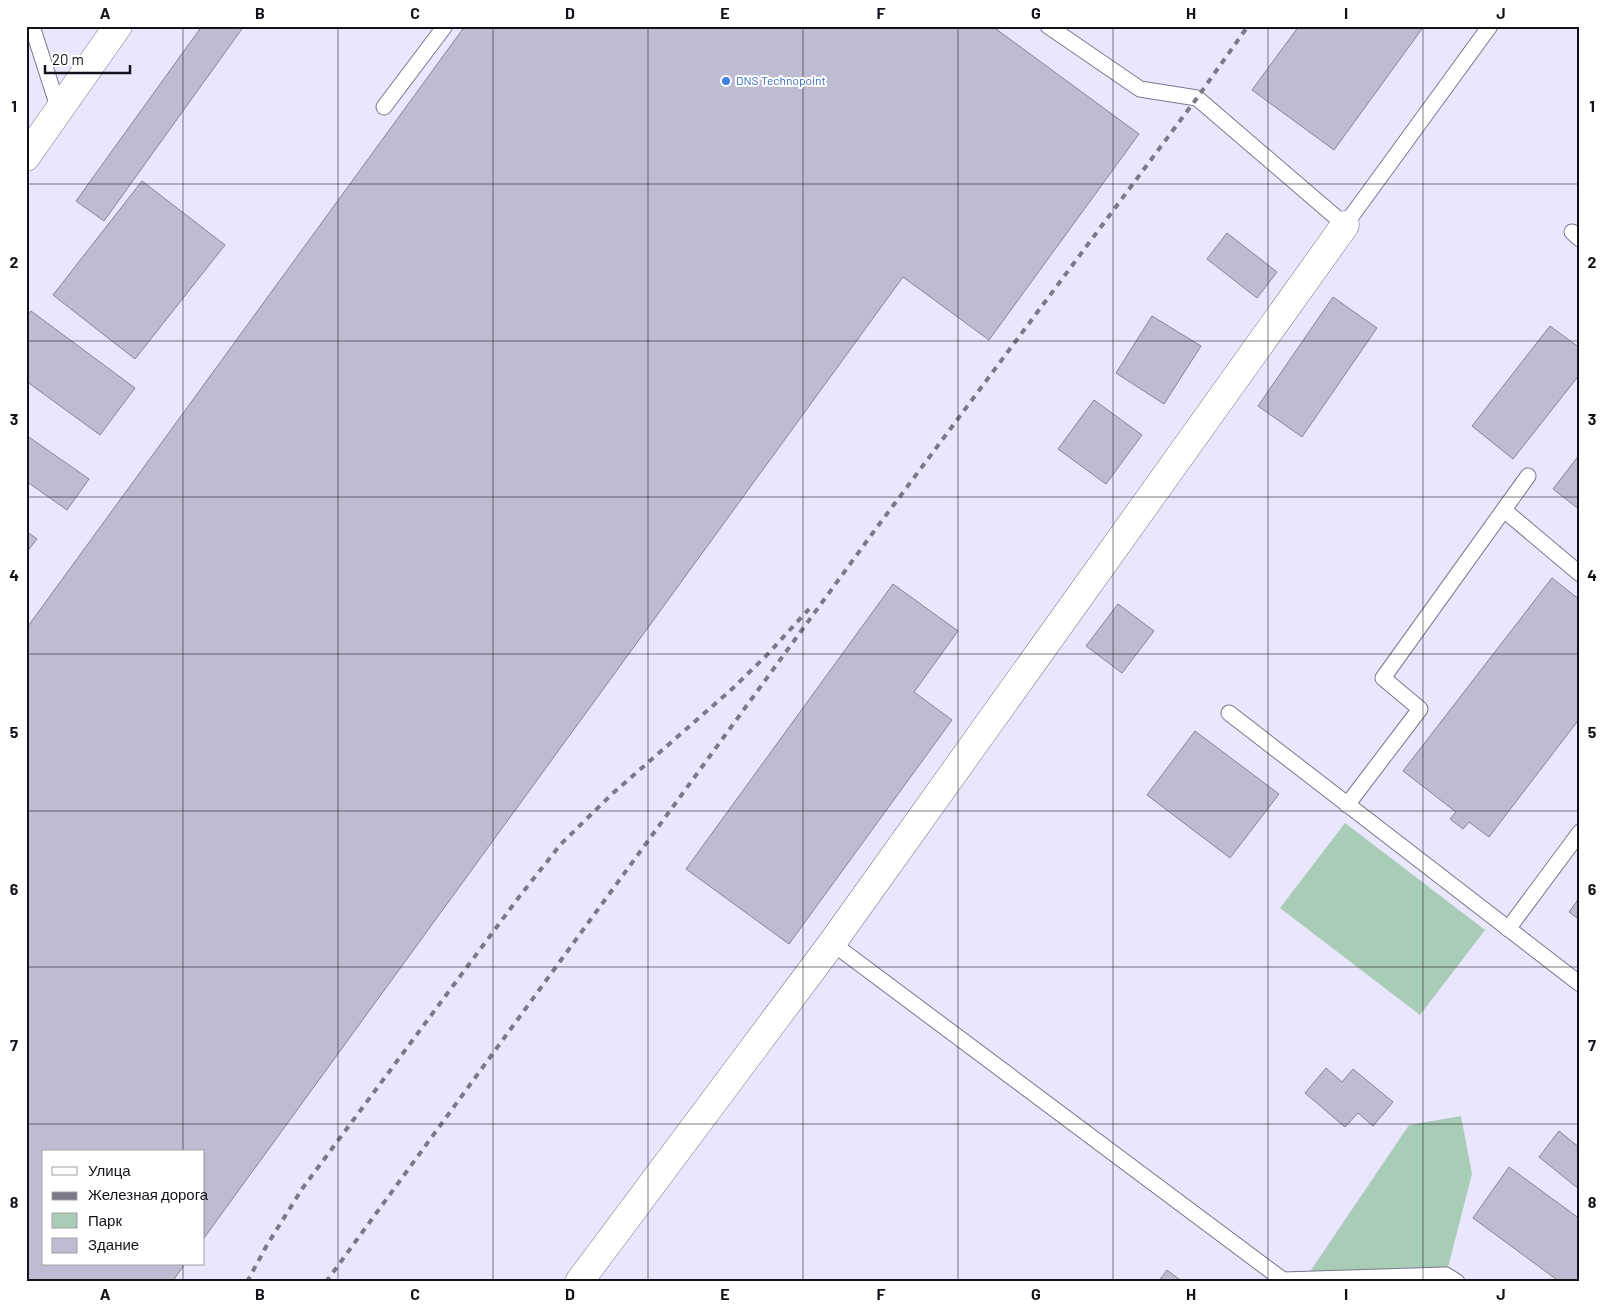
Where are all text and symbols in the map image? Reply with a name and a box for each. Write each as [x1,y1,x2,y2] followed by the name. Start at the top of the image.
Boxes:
[100,3,111,22] text: A
[255,3,265,22] text: B
[410,3,420,22] text: C
[565,3,575,22] text: D
[720,3,730,22] text: E
[877,3,886,22] text: F
[1031,3,1041,22] text: G
[1186,3,1196,22] text: H
[1344,3,1348,22] text: I
[1496,3,1506,22] text: J
[45,42,130,74] scale bar
[52,50,84,68] text: 20 m
[736,73,826,87] place label: DNS Technopoint
[720,75,732,87] marker: DNS Technopoint
[11,96,17,115] text: 1
[1589,96,1595,115] text: 1
[10,252,19,271] text: 2
[1588,252,1597,271] text: 2
[10,409,18,428] text: 3
[1588,409,1596,428] text: 3
[9,565,19,584] text: 4
[1587,565,1597,584] text: 4
[10,722,19,741] text: 5
[1588,722,1597,741] text: 5
[10,879,19,898] text: 6
[1588,879,1597,898] text: 6
[10,1035,18,1054] text: 7
[1588,1035,1596,1054] text: 7
[42,1150,205,1266] legend
[88,1161,131,1179] text: Улица
[88,1185,209,1203] text: Железная дорога
[10,1192,19,1211] text: 8
[1588,1192,1597,1211] text: 8
[88,1211,122,1229] text: Парк
[88,1235,139,1253] text: Здание
[100,1284,111,1303] text: A
[255,1284,265,1303] text: B
[410,1284,420,1303] text: C
[565,1284,575,1303] text: D
[720,1284,730,1303] text: E
[877,1284,886,1303] text: F
[1031,1284,1041,1303] text: G
[1186,1284,1196,1303] text: H
[1344,1284,1348,1303] text: I
[1496,1284,1506,1303] text: J

